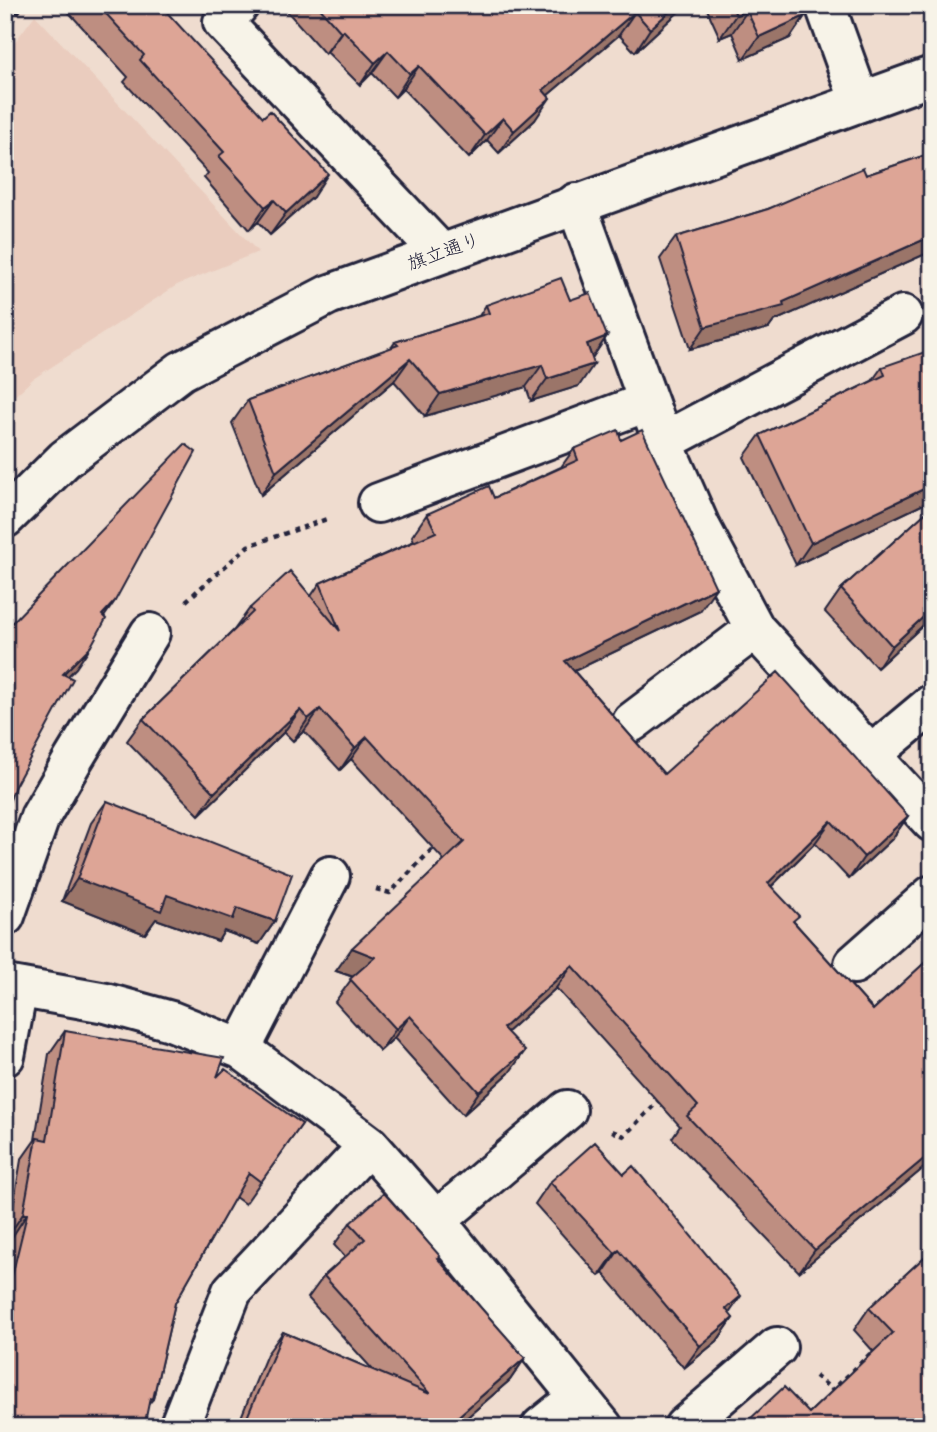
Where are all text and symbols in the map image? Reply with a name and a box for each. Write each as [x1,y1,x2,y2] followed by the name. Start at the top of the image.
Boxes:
[404,226,484,278] street label: 旗立通り

